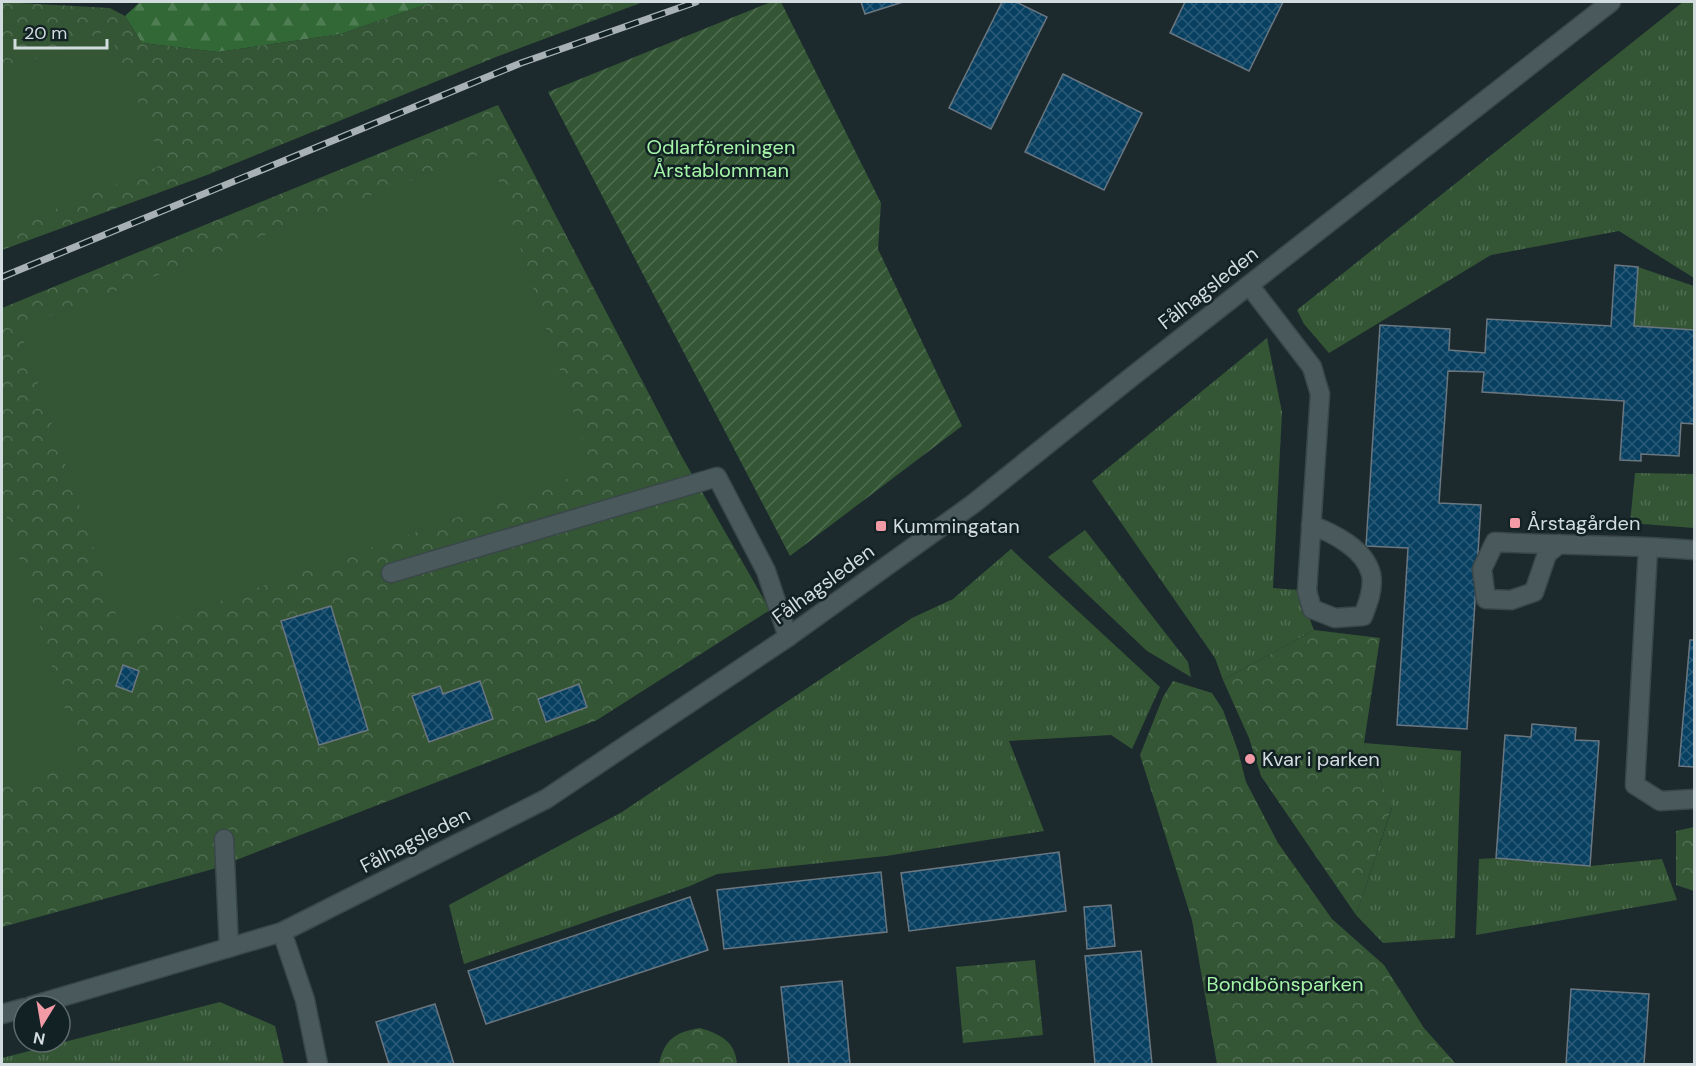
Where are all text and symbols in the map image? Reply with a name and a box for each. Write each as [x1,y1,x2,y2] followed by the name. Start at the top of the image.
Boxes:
[15,12,106,50] scale bar
[24,21,67,45] text: 20 m
[647,134,795,183] park label: Odlarföreningen Årstablomman
[1153,241,1263,335] street label: Fålhagsleden
[1527,510,1640,536] place label: Årstagården
[893,513,1020,539] place label: Kummingatan
[1508,516,1522,530] marker: Årstagården
[874,519,888,533] marker: Kummingatan
[767,538,879,630] street label: Fålhagsleden
[1262,746,1380,772] place label: Kvar i parken
[1243,752,1257,766] marker: Kvar i parken
[356,801,474,879] street label: Fålhagsleden
[1207,971,1363,997] park label: Bondbönsparken
[12,994,72,1054] north arrow
[32,1027,47,1050] text: N

